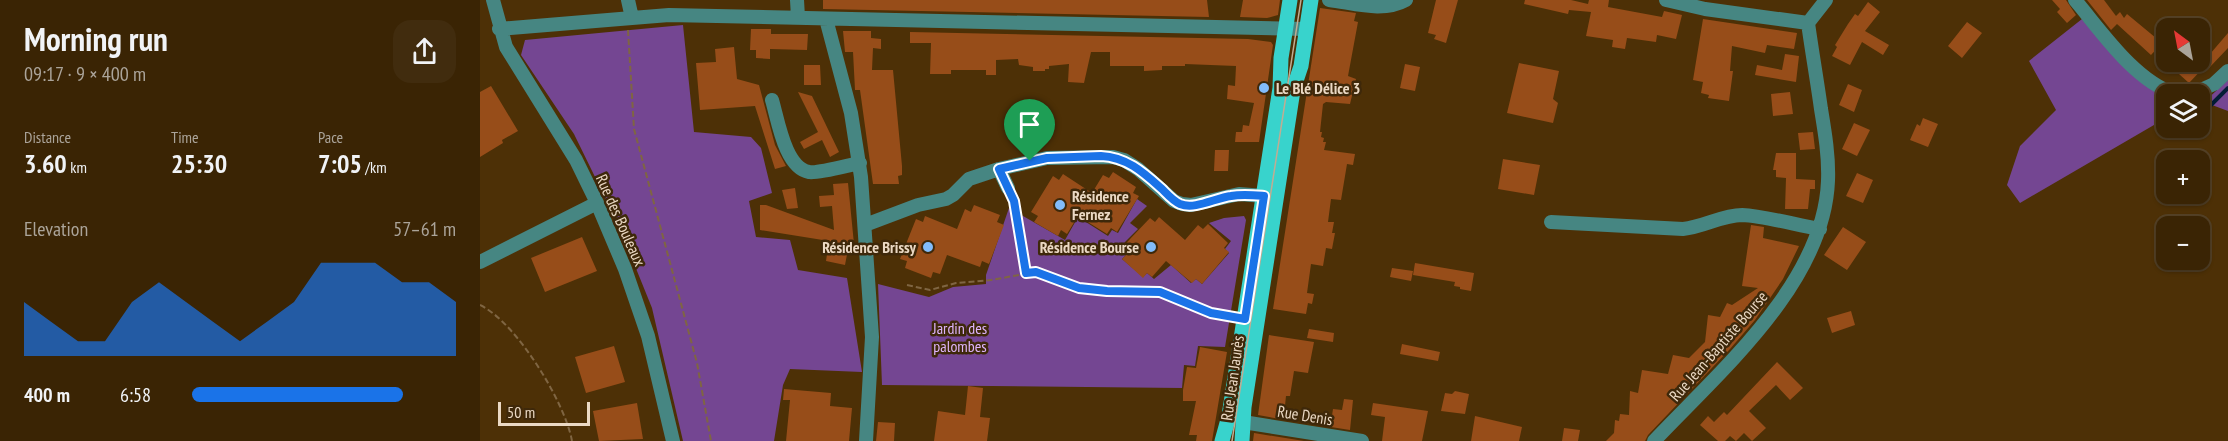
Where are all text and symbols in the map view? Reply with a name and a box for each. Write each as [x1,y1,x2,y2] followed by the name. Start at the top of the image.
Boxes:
[24,17,168,60] text: Morning run
[2156,18,2210,72] north arrow
[2156,18,2210,270] map controls
[393,20,456,83] button: share
[24,61,146,87] text: 09:17 · 9 × 400 m
[1276,78,1360,98] place label: Le Blé Délice 3
[1257,81,1271,95] marker: Le Blé Délice 3
[2156,84,2210,138] button: layers
[1004,99,1055,161] pin
[1013,108,1046,141] icon: arrive
[24,127,71,147] text: Distance
[171,127,199,147] text: Time
[318,127,343,147] text: Pace
[24,147,67,180] text: 3.60
[171,147,227,180] text: 25:30
[318,147,362,180] text: 7:05
[2156,150,2210,204] button: +
[67,157,87,177] text: km
[362,157,387,177] text: /km
[592,171,650,269] street label: Rue des Bouleaux
[1072,186,1129,224] place label: Résidence Fernez
[1053,198,1067,212] marker: Résidence Fernez
[24,216,88,242] text: Elevation
[393,216,456,242] text: 57–61 m
[2156,216,2210,270] button: −
[822,237,917,257] place label: Résidence Brissy
[1040,237,1139,257] place label: Résidence Bourse
[921,240,935,254] marker: Résidence Brissy
[1144,240,1158,254] marker: Résidence Bourse
[1665,287,1771,405] street label: Rue Jean-Baptiste Bourse
[932,318,987,356] park label: Jardin des palombes
[1216,334,1248,422] street label: Rue Jean Jaurès
[24,382,70,408] text: 400 m
[120,382,151,408] text: 6:58
[498,399,590,426] scale bar
[1276,401,1334,429] street label: Rue Denis
[507,402,535,422] text: 50 m

